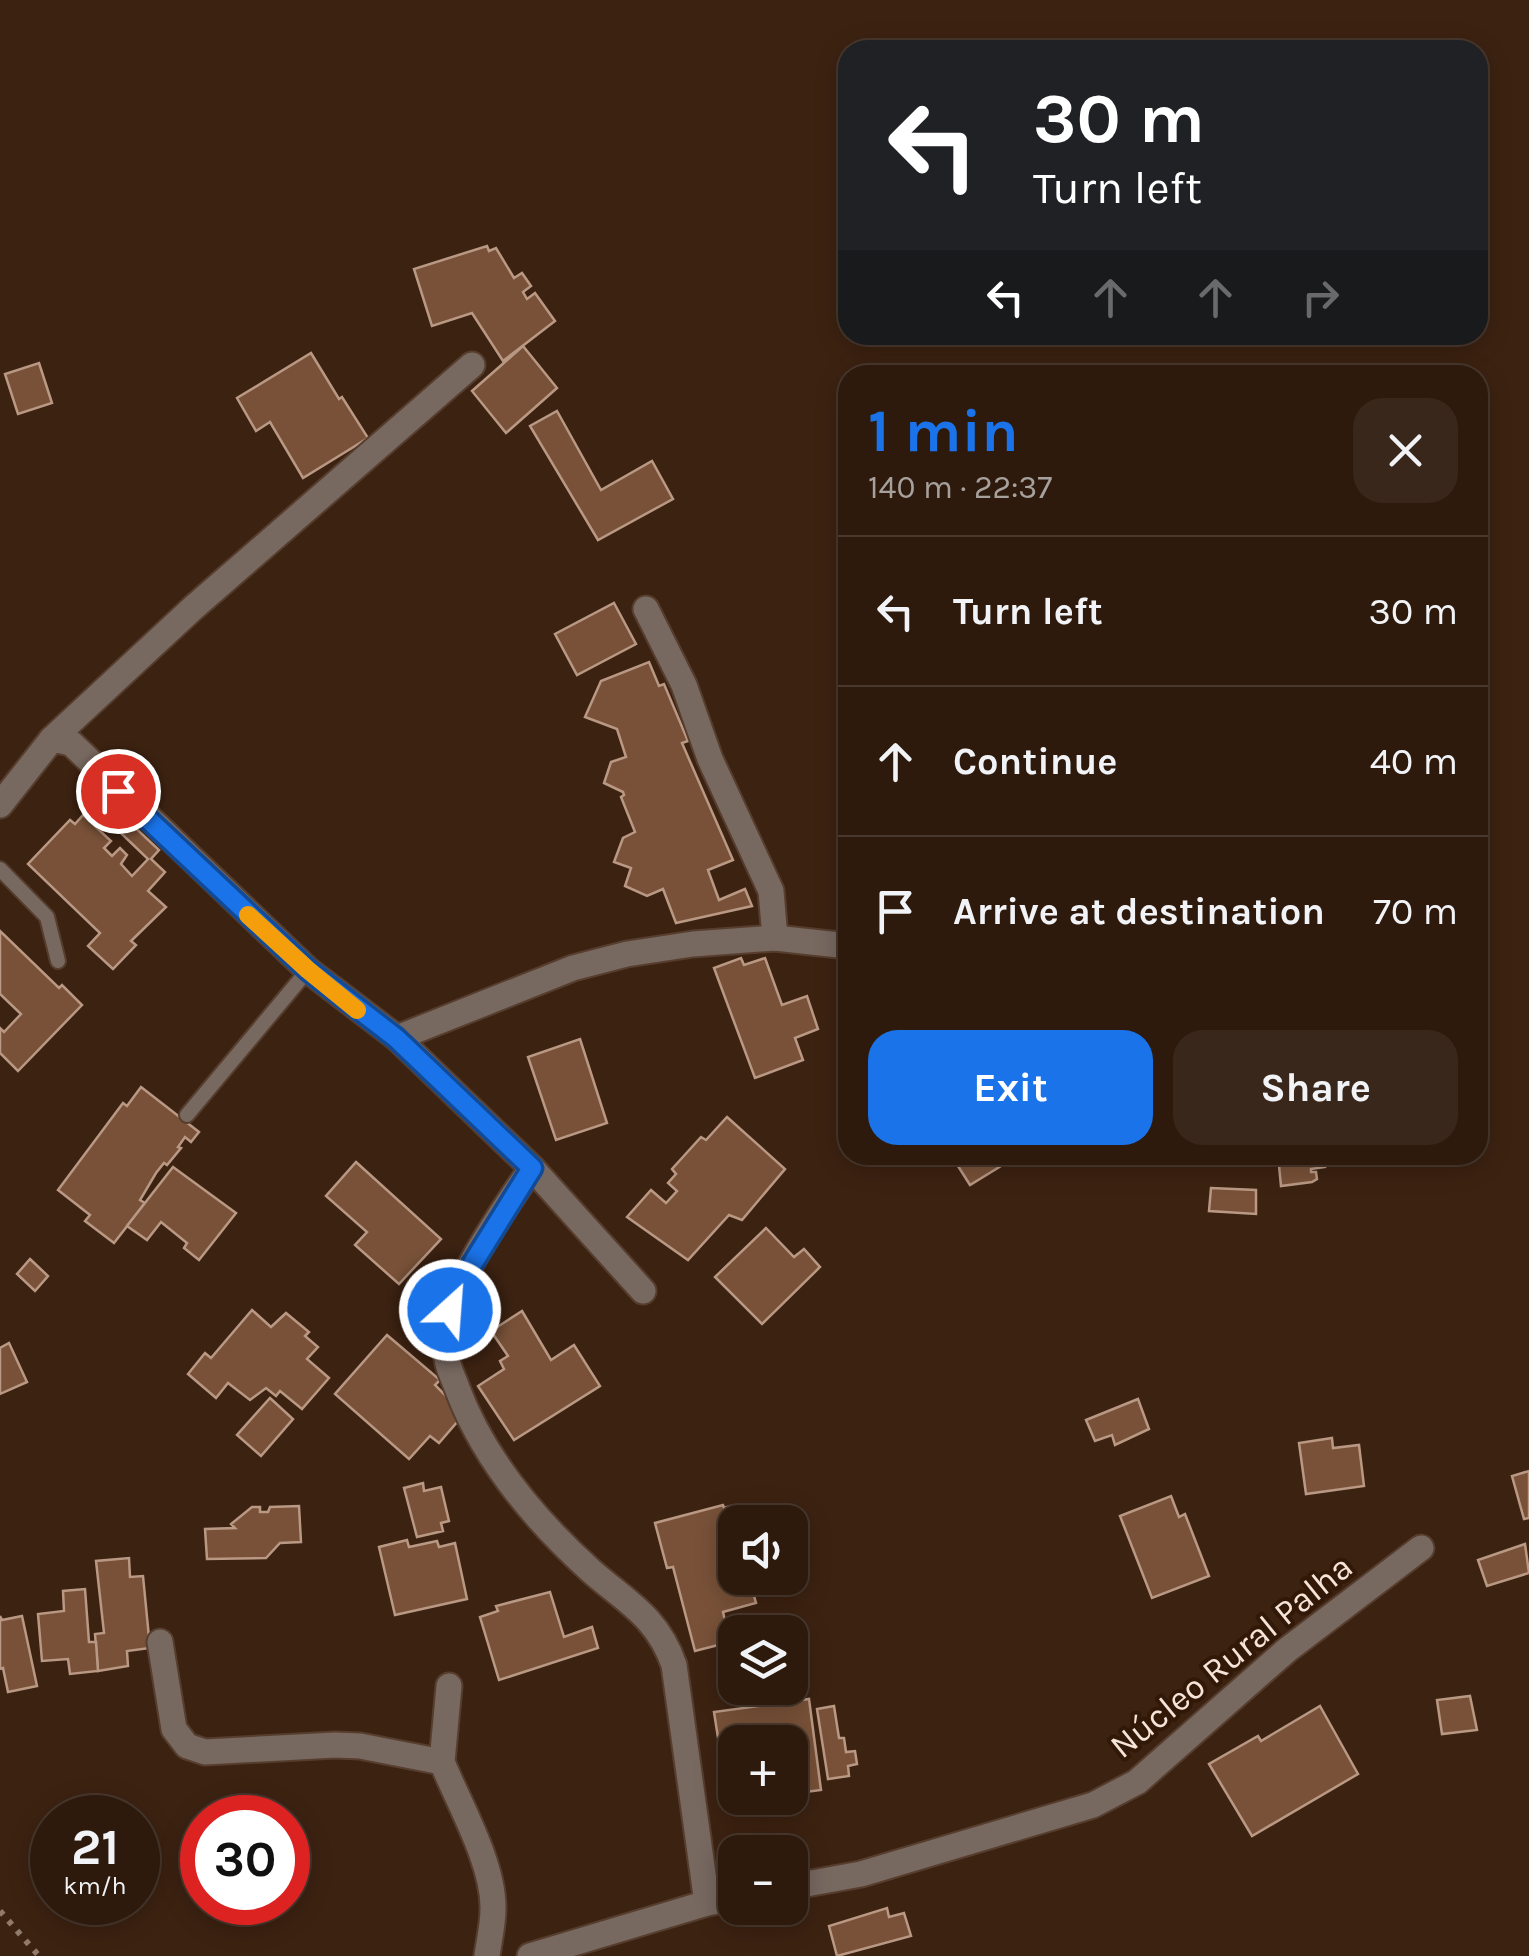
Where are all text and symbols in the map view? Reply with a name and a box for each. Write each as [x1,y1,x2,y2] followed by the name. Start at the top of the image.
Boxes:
[1033,78,1205,160] text: 30 m
[868,80,998,210] icon: left
[1033,162,1202,214] text: Turn left
[978,270,1033,325] icon: left
[1083,270,1138,325] icon: ahead
[1188,270,1243,325] icon: ahead
[1293,270,1348,325] icon: right
[868,396,1019,466] text: 1 min
[1353,398,1458,503] button: close
[868,469,1052,506] text: 140 m · 22:37
[868,584,923,639] icon: left
[953,589,1103,634] text: Turn left
[1368,589,1458,634] text: 30 m
[868,734,923,789] icon: ahead
[953,739,1117,784] text: Continue
[1370,739,1458,784] text: 40 m
[76,749,161,834] pin
[91,764,146,819] icon: arrive
[868,884,923,939] icon: arrive
[953,889,1325,934] text: Arrive at destination
[1373,889,1458,934] text: 70 m
[868,1030,1153,1145] button: Exit
[1173,1030,1458,1145] button: Share
[398,1258,502,1362] position arrow
[718,1505,808,1925] map controls
[718,1505,808,1595] button: sound
[1102,1546,1361,1767] street label: Núcleo Rural Palha
[718,1615,808,1705] button: layers
[718,1725,808,1815] button: +
[180,1795,310,1925] speed limit sign: 30
[71,1818,119,1877] text: 21
[718,1835,808,1925] button: −
[63,1871,127,1900] text: km/h

